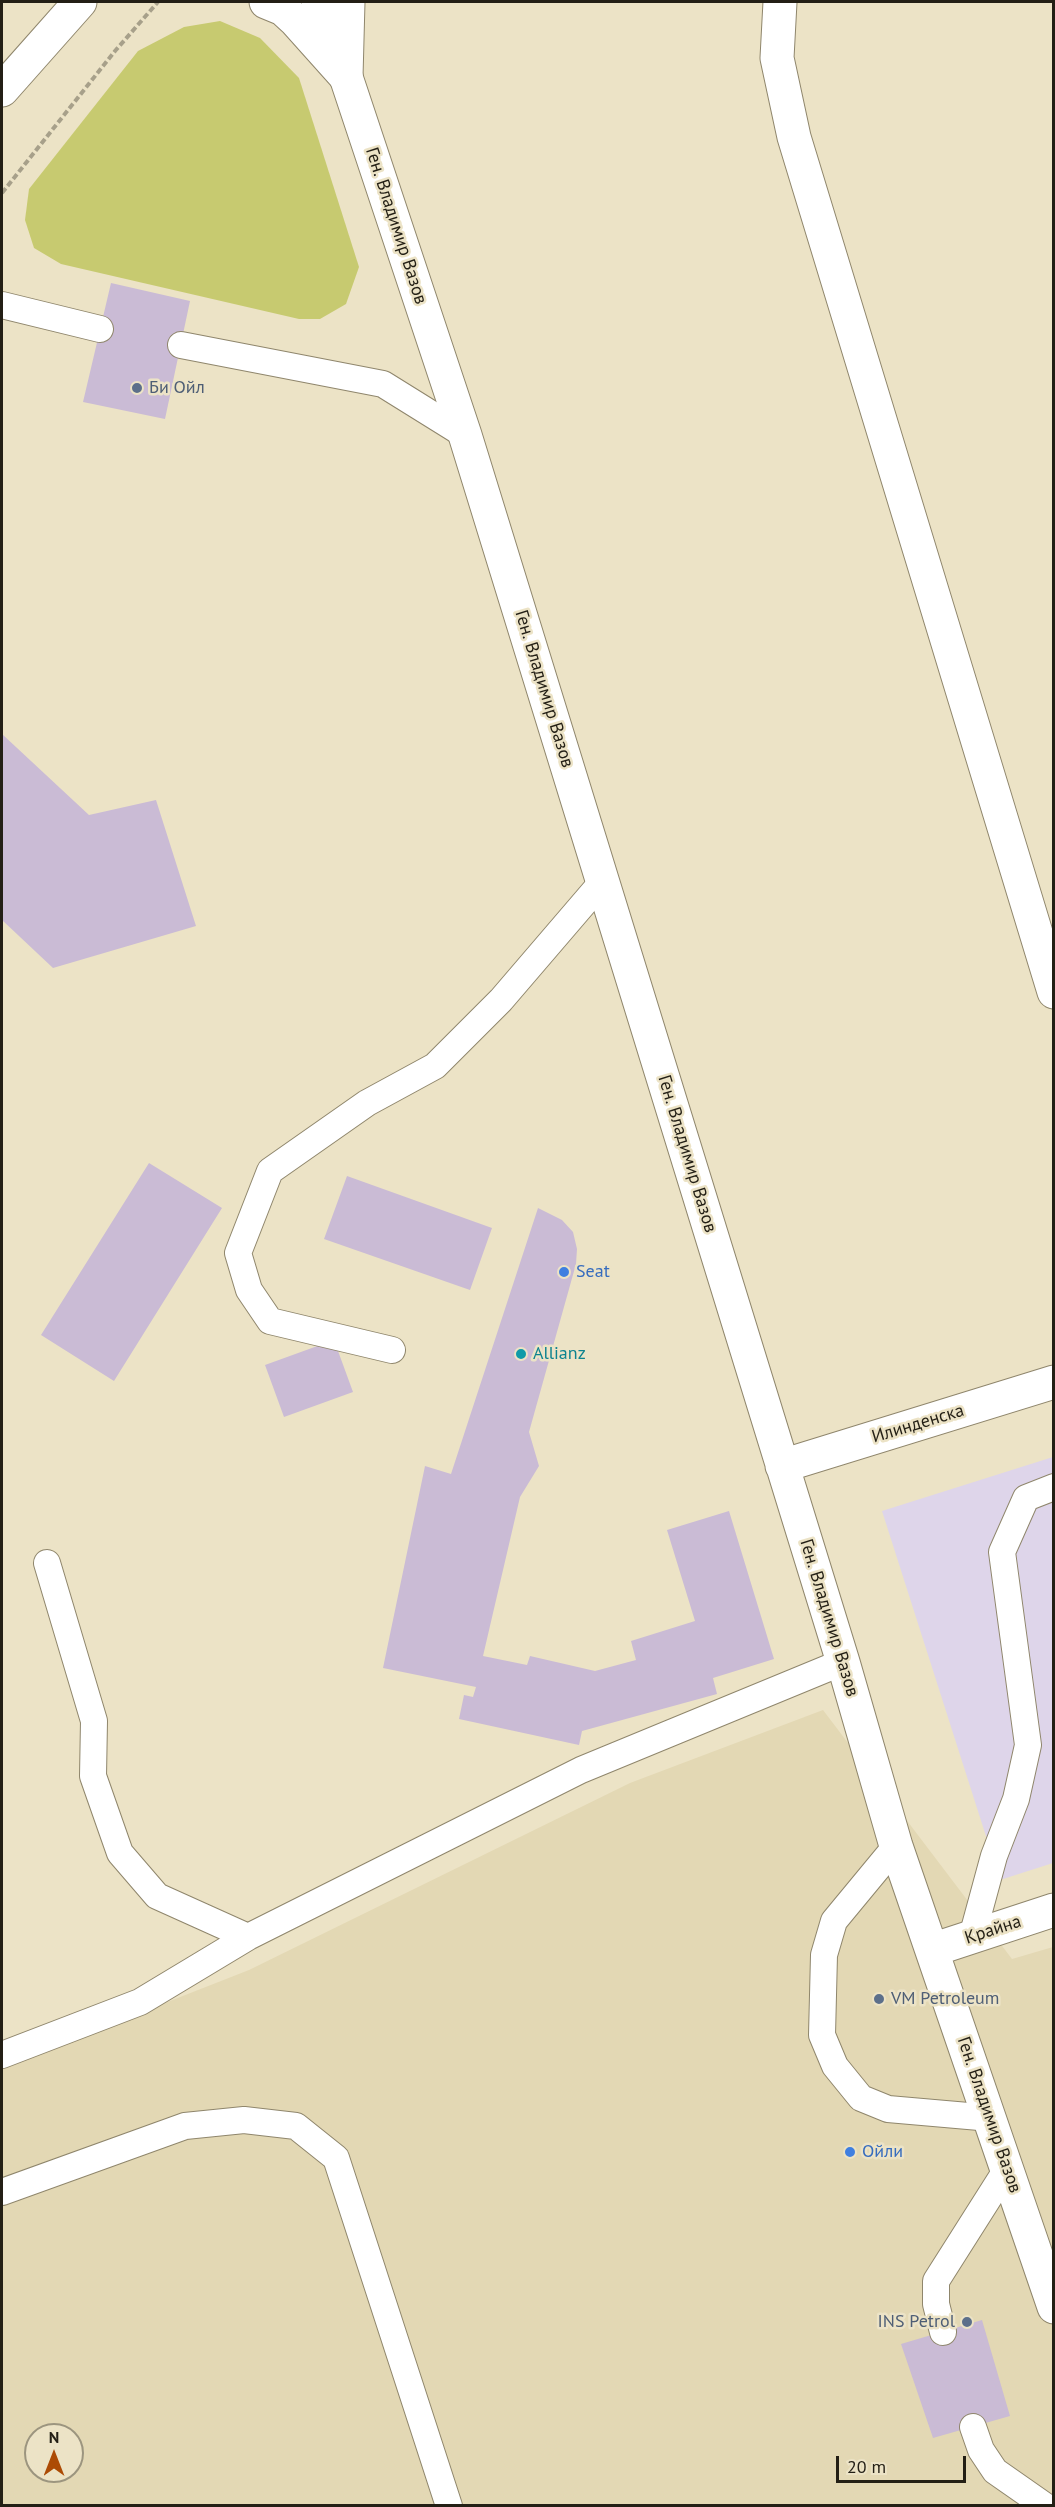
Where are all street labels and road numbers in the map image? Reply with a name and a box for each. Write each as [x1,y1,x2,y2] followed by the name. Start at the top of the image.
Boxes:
[360,145,432,307] street label: Ген. Владимир Вазов
[510,608,578,770] street label: Ген. Владимир Вазов
[653,1073,721,1235] street label: Ген. Владимир Вазов
[869,1400,967,1448] street label: Илинденска
[795,1537,863,1699] street label: Ген. Владимир Вазов
[962,1911,1024,1949] street label: Крайна
[952,2034,1026,2196] street label: Ген. Владимир Вазов

